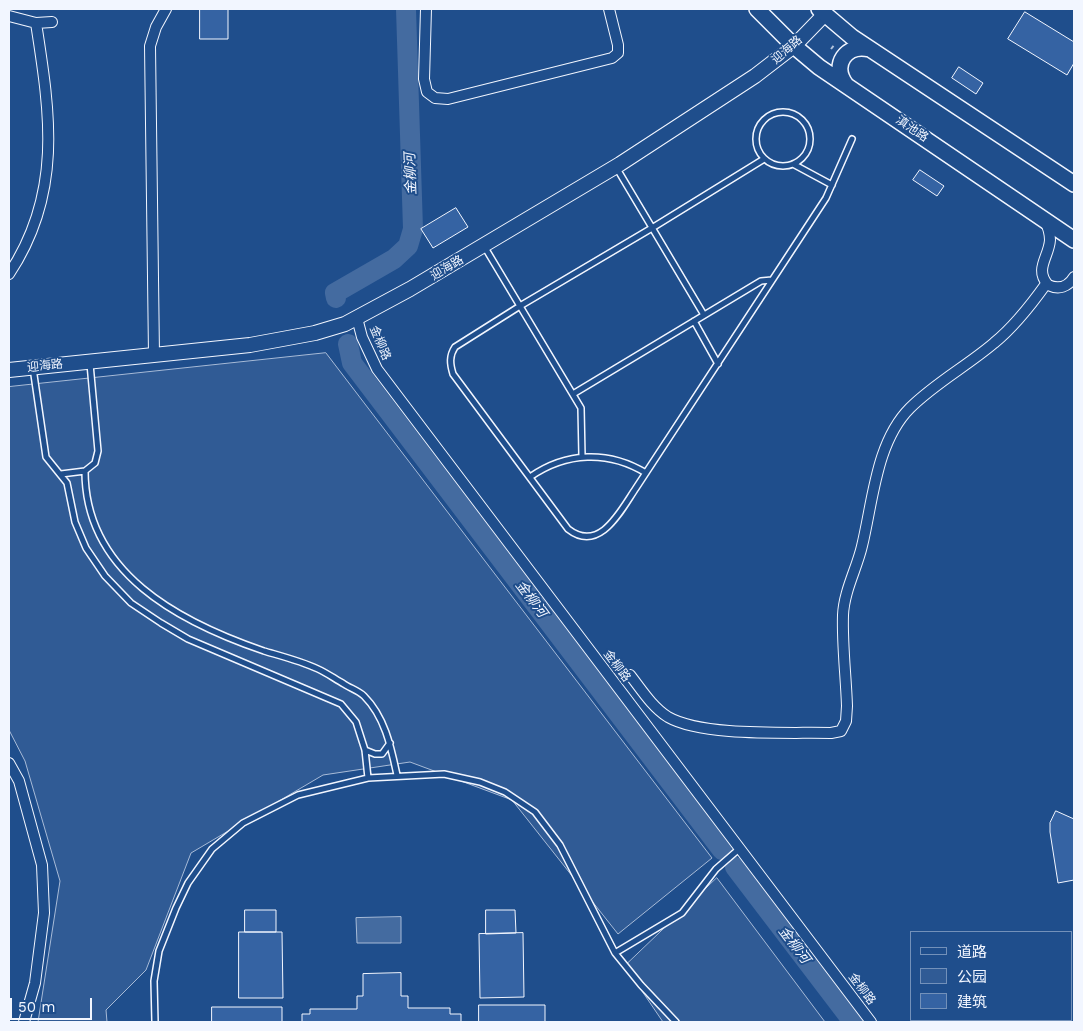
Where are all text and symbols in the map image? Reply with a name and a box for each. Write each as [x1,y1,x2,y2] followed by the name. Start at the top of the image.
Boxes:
[769,33,805,67] street label: 迎海路
[893,113,931,145] street label: 滇池路
[402,153,420,195] water label: 金柳河
[428,253,466,283] street label: 迎海路
[366,324,394,362] street label: 金柳路
[26,357,64,375] street label: 迎海路
[512,577,550,621] water label: 金柳河
[600,647,634,685] street label: 金柳路
[775,923,813,967] water label: 金柳河
[910,931,1073,1021] legend
[957,943,987,961] text: 道路
[957,968,987,986] text: 公园
[845,970,879,1008] street label: 金柳路
[12,988,95,1020] scale bar
[957,993,987,1011] text: 建筑
[18,998,55,1016] text: 50 m

